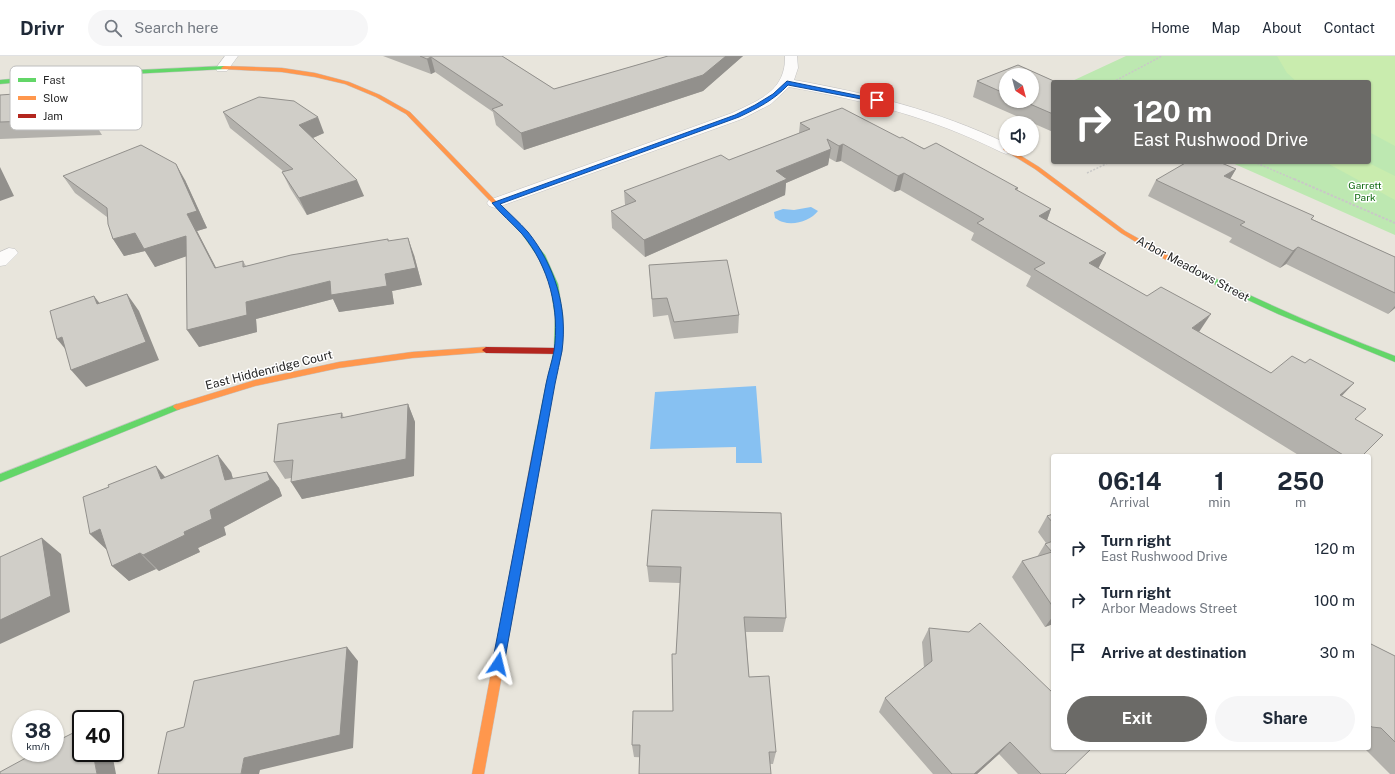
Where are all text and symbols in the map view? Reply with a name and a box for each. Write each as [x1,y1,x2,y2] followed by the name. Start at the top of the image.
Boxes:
[88,10,368,46] search box
[20,17,64,39] text: Drivr
[102,17,124,39] icon: search
[134,19,219,36] text: Search here
[1151,20,1190,36] text: Home
[1212,20,1240,36] text: Map
[1262,20,1302,36] text: About
[1324,20,1375,36] text: Contact
[10,66,142,130] legend
[999,68,1039,108] north arrow
[999,68,1039,156] map controls
[43,74,65,86] text: Fast
[860,83,894,117] pin
[866,89,888,111] icon: arrive
[43,92,69,104] text: Slow
[1133,95,1212,128] text: 120 m
[1067,96,1119,148] icon: right
[43,110,63,122] text: Jam
[999,116,1039,156] button: sound
[1133,129,1308,150] text: East Rushwood Drive
[1348,179,1382,203] park label: Garrett Park
[1134,233,1252,305] street label: Arbor Meadows Street
[204,347,334,393] street label: East Hiddenridge Court
[1098,467,1162,495] text: 06:14
[1214,467,1225,495] text: 1
[1277,467,1324,495] text: 250
[1110,495,1150,510] text: Arrival
[1208,495,1230,510] text: min
[1295,495,1306,510] text: m
[1101,532,1171,549] text: Turn right
[1067,537,1089,559] icon: right
[1314,540,1355,557] text: 120 m
[1101,549,1228,564] text: East Rushwood Drive
[1101,584,1171,601] text: Turn right
[1067,589,1089,611] icon: right
[1314,592,1355,609] text: 100 m
[1101,601,1237,616] text: Arbor Meadows Street
[1067,641,1089,663] icon: arrive
[477,643,519,685] position arrow
[1101,644,1246,661] text: Arrive at destination
[1320,644,1355,661] text: 30 m
[1067,696,1207,742] button: Exit
[1215,696,1355,742] button: Share
[72,710,124,762] speed limit sign: 40
[25,719,51,743] text: 38
[26,740,50,752] text: km/h

